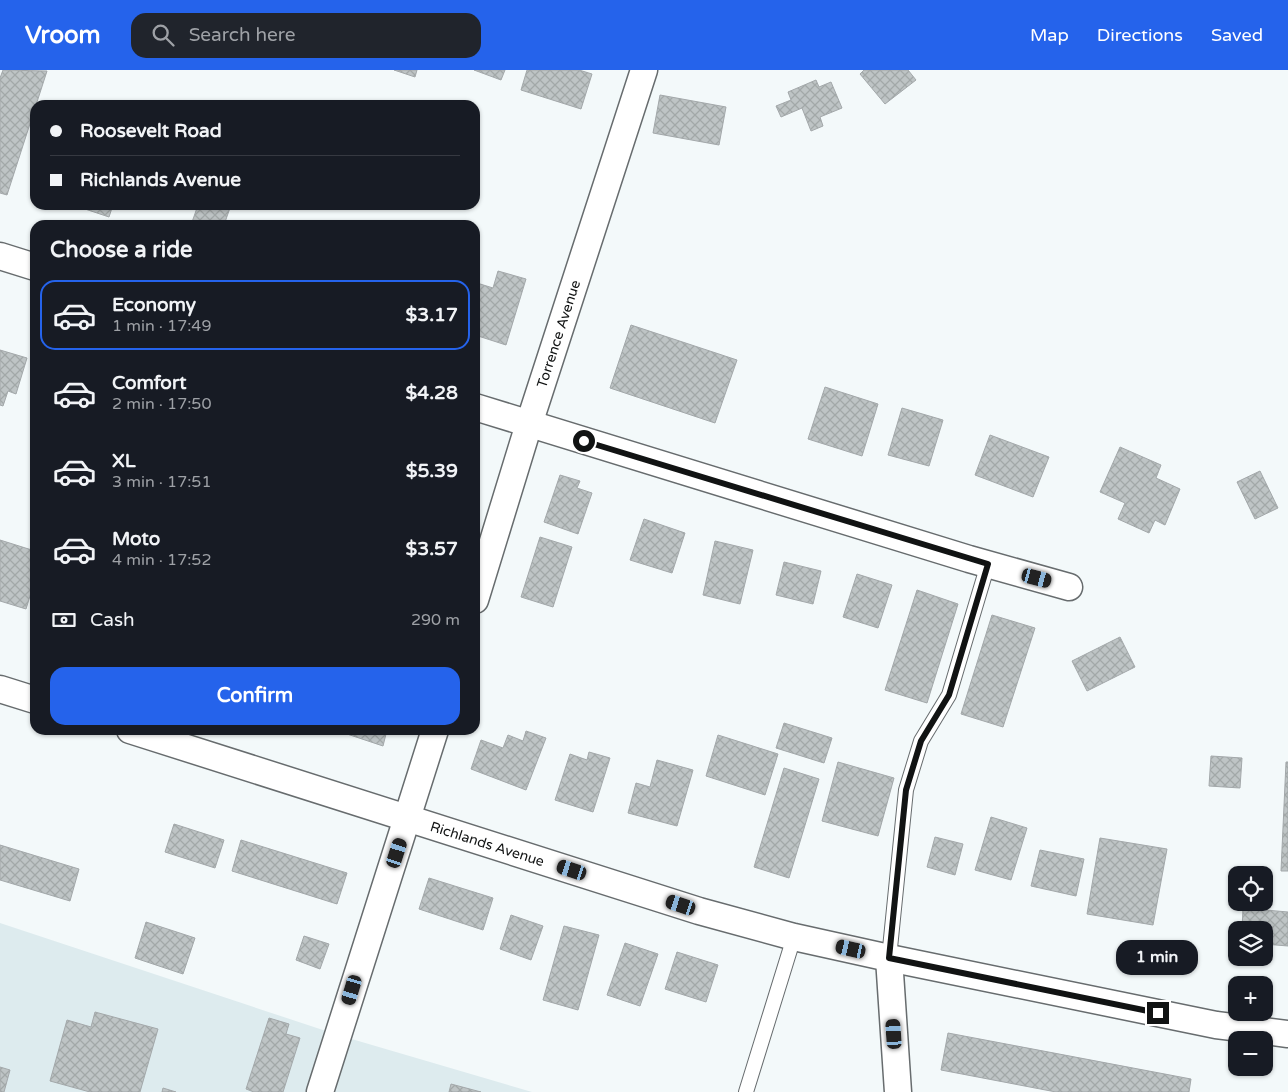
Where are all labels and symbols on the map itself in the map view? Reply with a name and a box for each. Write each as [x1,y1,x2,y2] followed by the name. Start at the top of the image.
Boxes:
[533,278,584,390] street label: Torrence Avenue
[573,430,595,452] route start
[1020,567,1053,589] car
[428,818,547,870] street label: Richlands Avenue
[385,836,408,870] car
[555,858,588,882] car
[664,893,697,917] car
[834,938,867,960] car
[1117,940,1199,976] callout: 1 min
[340,973,363,1007] car
[1147,1002,1169,1024] route end
[885,1019,902,1049] car

